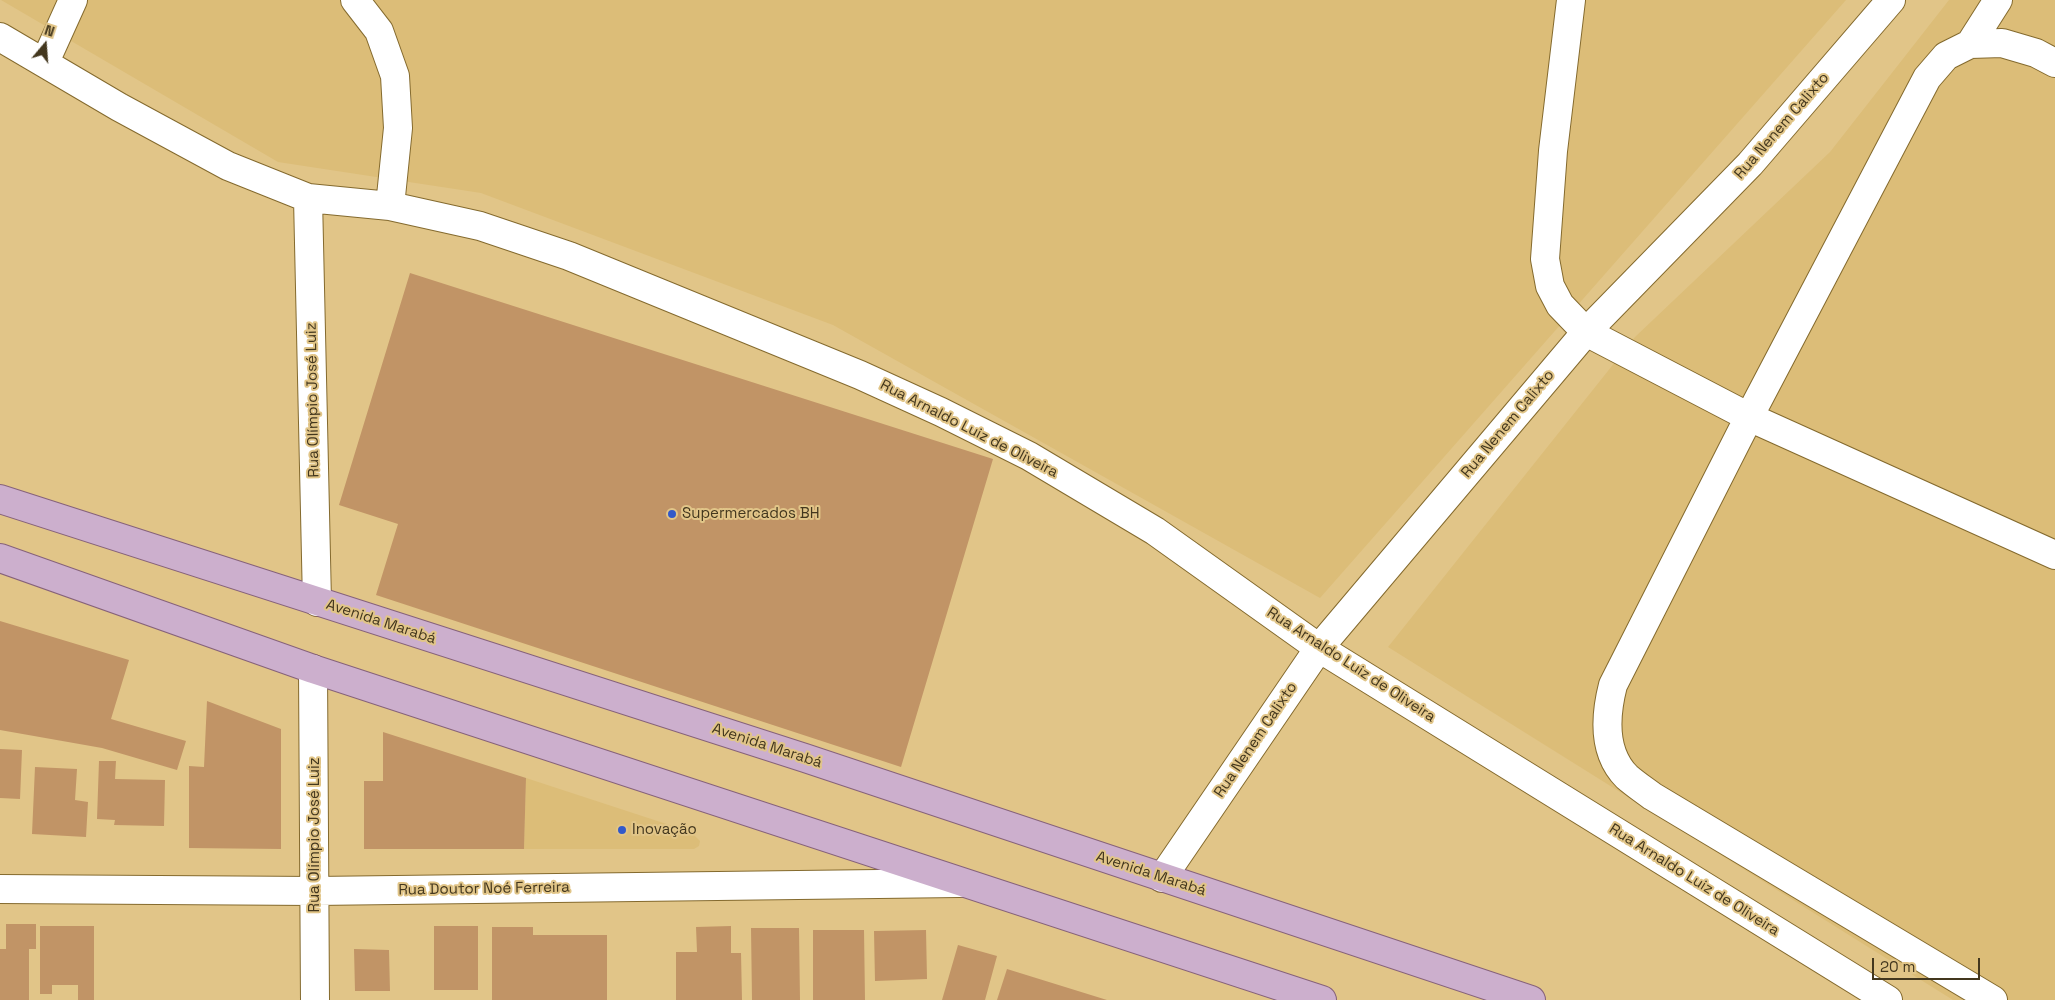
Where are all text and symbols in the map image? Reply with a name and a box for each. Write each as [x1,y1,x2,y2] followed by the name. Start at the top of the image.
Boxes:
[20,20,70,70] north arrow
[42,21,57,41] text: N
[1731,69,1833,183] street label: Rua Nenem Calixto
[303,322,323,478] street label: Rua Olímpio José Luiz
[1458,366,1558,482] street label: Rua Nenem Calixto
[877,376,1061,482] street label: Rua Arnaldo Luiz de Oliveira
[682,505,820,523] place label: Supermercados BH
[666,508,678,520] marker: Supermercados BH
[324,596,438,648] street label: Avenida Marabá
[1263,604,1439,726] street label: Rua Arnaldo Luiz de Oliveira
[1211,679,1301,801] street label: Rua Nenem Calixto
[710,720,824,772] street label: Avenida Marabá
[306,757,324,913] street label: Rua Olímpio José Luiz
[1606,820,1782,940] street label: Rua Arnaldo Luiz de Oliveira
[632,821,697,839] place label: Inovação
[616,824,628,836] marker: Inovação
[1094,848,1208,900] street label: Avenida Marabá
[398,879,570,899] street label: Rua Doutor Noé Ferreira
[1875,948,1982,980] scale bar
[1880,957,1915,976] text: 20 m

